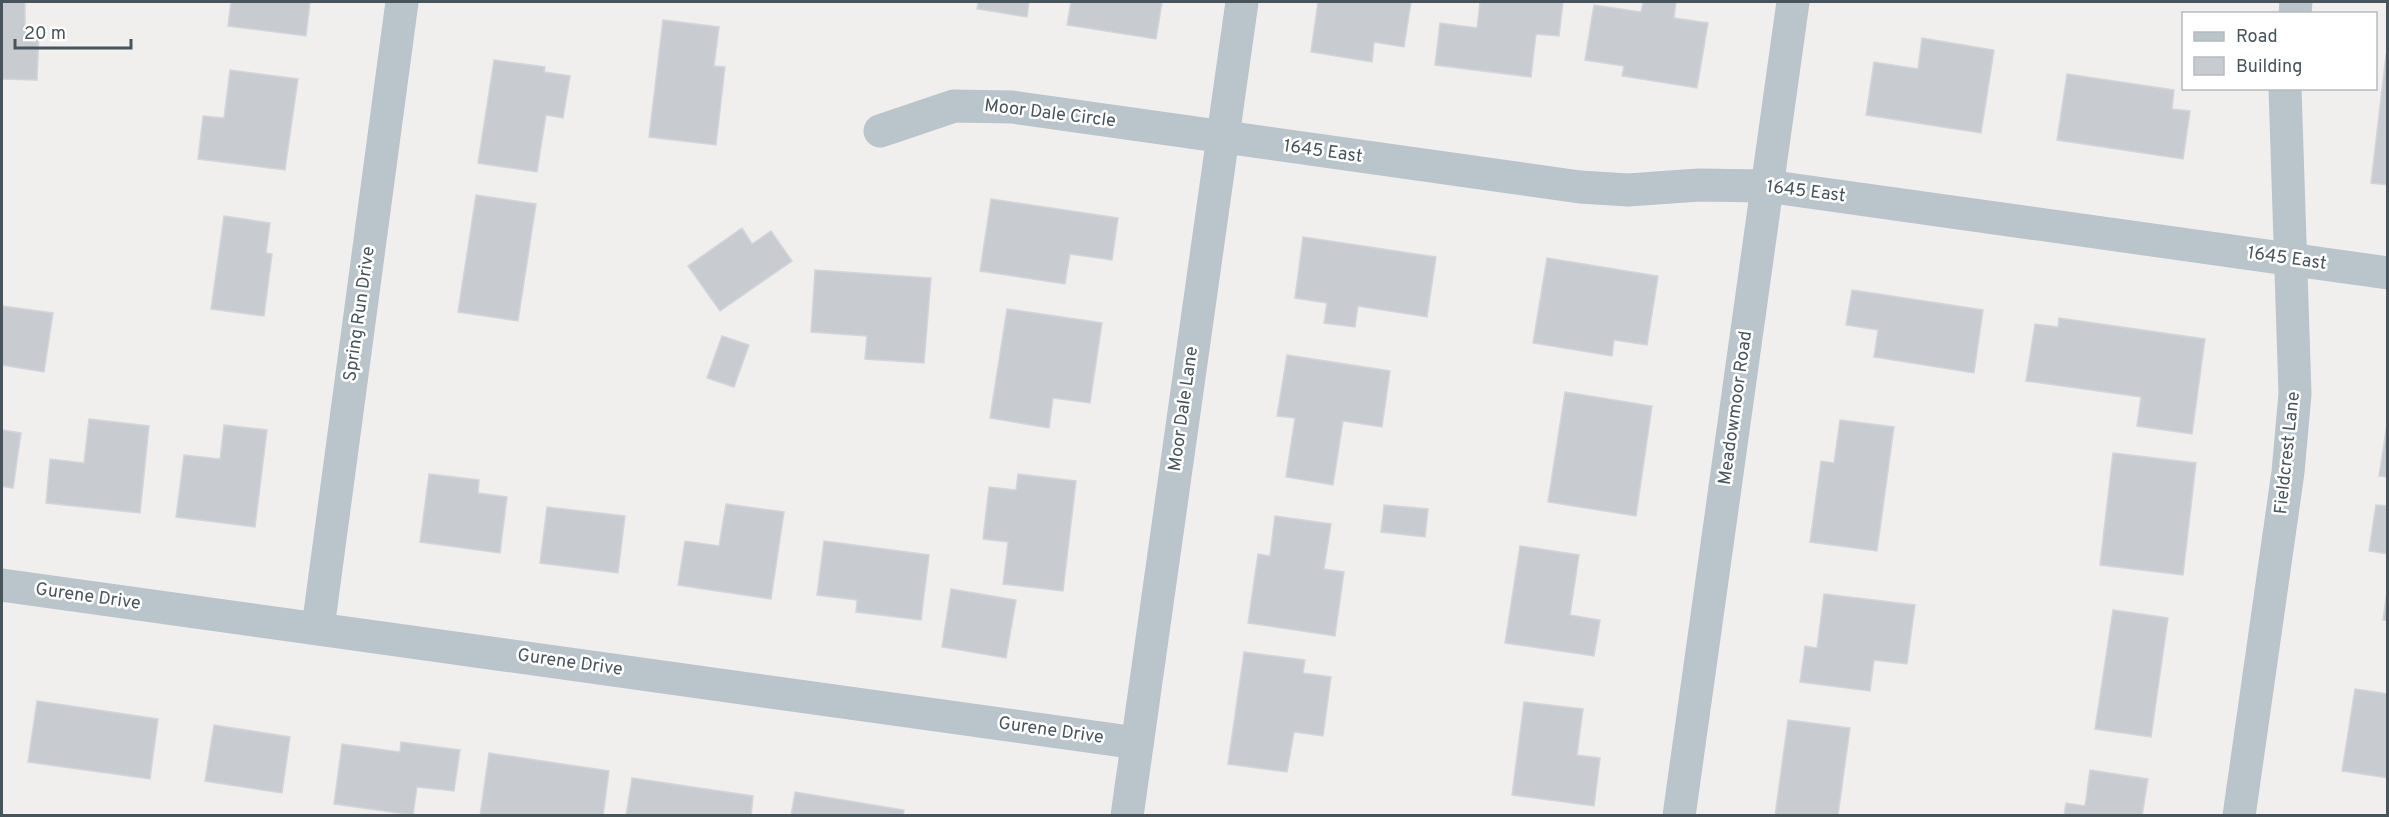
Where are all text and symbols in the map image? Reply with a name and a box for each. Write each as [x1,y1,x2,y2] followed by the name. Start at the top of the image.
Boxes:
[15,12,130,50] scale bar
[2182,12,2377,90] legend
[24,23,66,46] text: 20 m
[2236,26,2278,49] text: Road
[2236,56,2302,79] text: Building
[983,95,1117,133] street label: Moor Dale Circle
[1282,135,1364,169] street label: 1645 East
[1765,176,1847,208] street label: 1645 East
[2246,242,2328,276] street label: 1645 East
[339,245,381,383] street label: Spring Run Drive
[1714,329,1758,487] street label: Meadowmoor Road
[1164,345,1204,473] street label: Moor Dale Lane
[2270,390,2306,516] street label: Fieldcrest Lane
[34,578,142,616] street label: Gurene Drive
[516,644,624,682] street label: Gurene Drive
[997,712,1105,750] street label: Gurene Drive

